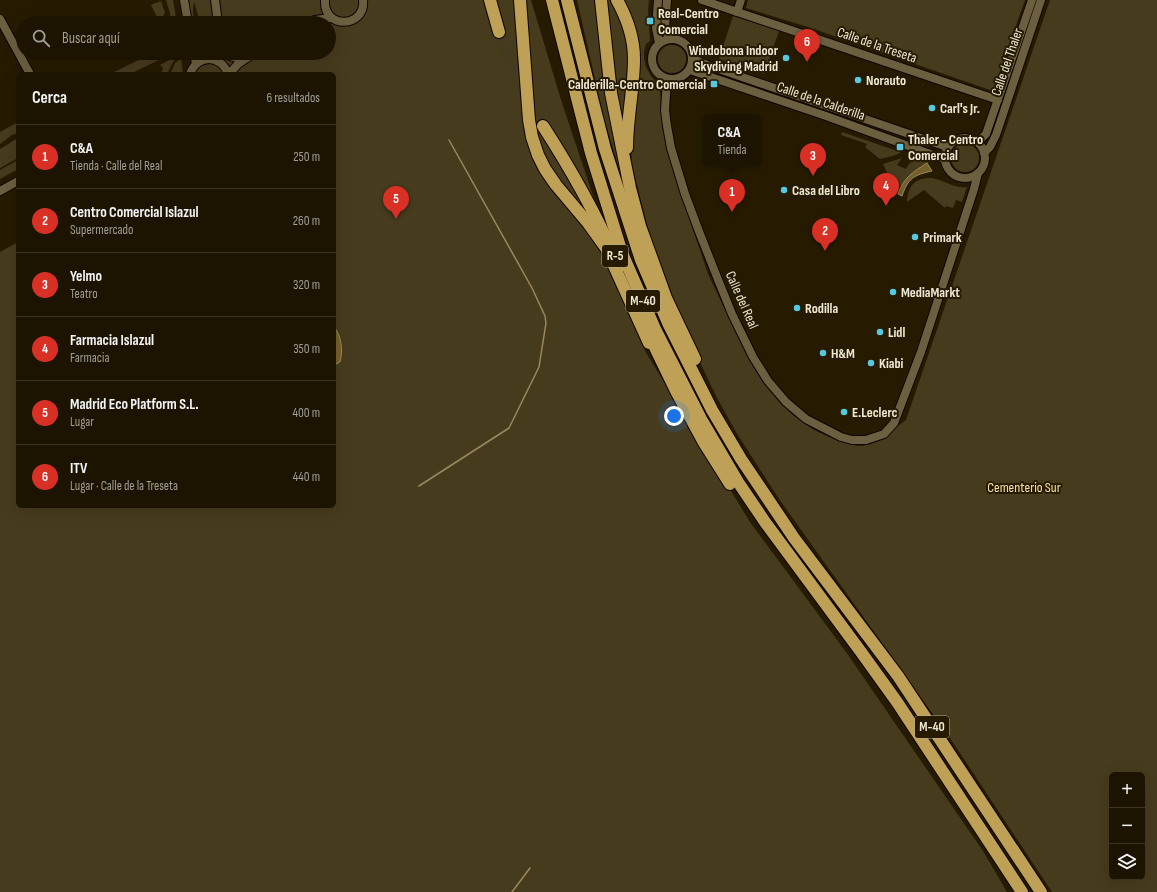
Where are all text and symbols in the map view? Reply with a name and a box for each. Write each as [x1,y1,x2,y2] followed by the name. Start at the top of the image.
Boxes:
[658,5,719,38] place label: Real-Centro Comercial
[16,16,336,60] search box
[645,16,655,26] marker: Real-Centro Comercial
[835,23,919,67] street label: Calle de la Treseta
[987,26,1027,98] street label: Calle del Thaler
[30,27,52,49] icon: search
[62,29,120,48] text: Buscar aquí
[794,29,820,62] pin: 6
[689,42,779,75] place label: Windobona Indoor Skydiving Madrid
[781,53,791,63] marker: Windobona Indoor Skydiving Madrid
[866,72,906,89] place label: Norauto
[853,75,863,85] marker: Norauto
[568,76,706,93] place label: Calderilla-Centro Comercial
[775,78,867,124] street label: Calle de la Calderilla
[709,79,719,89] marker: Calderilla-Centro Comercial
[32,88,67,108] text: Cerca
[267,90,320,106] text: 6 resultados
[940,100,980,117] place label: Carl's Jr.
[927,103,937,113] marker: Carl's Jr.
[703,114,761,166] popup
[718,123,740,142] text: C&A
[908,131,983,164] place label: Thaler - Centro Comercial
[70,139,93,158] text: C&A
[718,142,746,158] text: Tienda
[895,142,905,152] marker: Thaler - Centro Comercial
[800,143,826,176] pin: 3
[42,149,48,165] text: 1
[293,149,320,165] text: 250 m
[70,158,162,174] text: Tienda · Calle del Real
[873,173,899,206] pin: 4
[719,179,745,212] pin: 1
[792,182,860,199] place label: Casa del Libro
[779,185,789,195] marker: Casa del Libro
[383,186,409,219] pin: 5
[70,203,199,222] text: Centro Comercial Islazul
[42,213,48,229] text: 2
[293,213,320,229] text: 260 m
[812,218,838,251] pin: 2
[70,222,133,238] text: Supermercado
[923,229,962,246] place label: Primark
[910,232,920,242] marker: Primark
[602,245,628,267] road number: R-5
[70,267,102,286] text: Yelmo
[722,269,762,331] street label: Calle del Real
[42,277,48,293] text: 3
[293,277,320,293] text: 320 m
[901,284,960,301] place label: MediaMarkt
[70,286,98,302] text: Teatro
[888,287,898,297] marker: MediaMarkt
[626,290,660,312] road number: M-40
[805,300,838,317] place label: Rodilla
[792,303,802,313] marker: Rodilla
[888,324,905,341] place label: Lidl
[875,327,885,337] marker: Lidl
[70,331,154,350] text: Farmacia Islazul
[42,341,48,357] text: 4
[293,341,320,357] text: 350 m
[831,345,855,362] place label: H&M
[818,348,828,358] marker: H&M
[70,350,109,366] text: Farmacia
[879,355,904,372] place label: Kiabi
[866,358,876,368] marker: Kiabi
[70,395,199,414] text: Madrid Eco Platform S.L.
[852,404,898,421] place label: E.Leclerc
[42,405,48,421] text: 5
[293,405,320,421] text: 400 m
[664,406,684,426] your location
[839,407,849,417] marker: E.Leclerc
[70,414,94,430] text: Lugar
[70,459,87,478] text: ITV
[42,469,48,485] text: 6
[293,469,320,485] text: 440 m
[70,478,178,494] text: Lugar · Calle de la Treseta
[987,479,1061,496] park label: Cementerio Sur
[915,716,949,738] road number: M-40
[1109,772,1145,880] map controls
[1109,772,1145,808] button: +
[1109,808,1145,844] button: −
[1109,844,1145,880] button: layers

